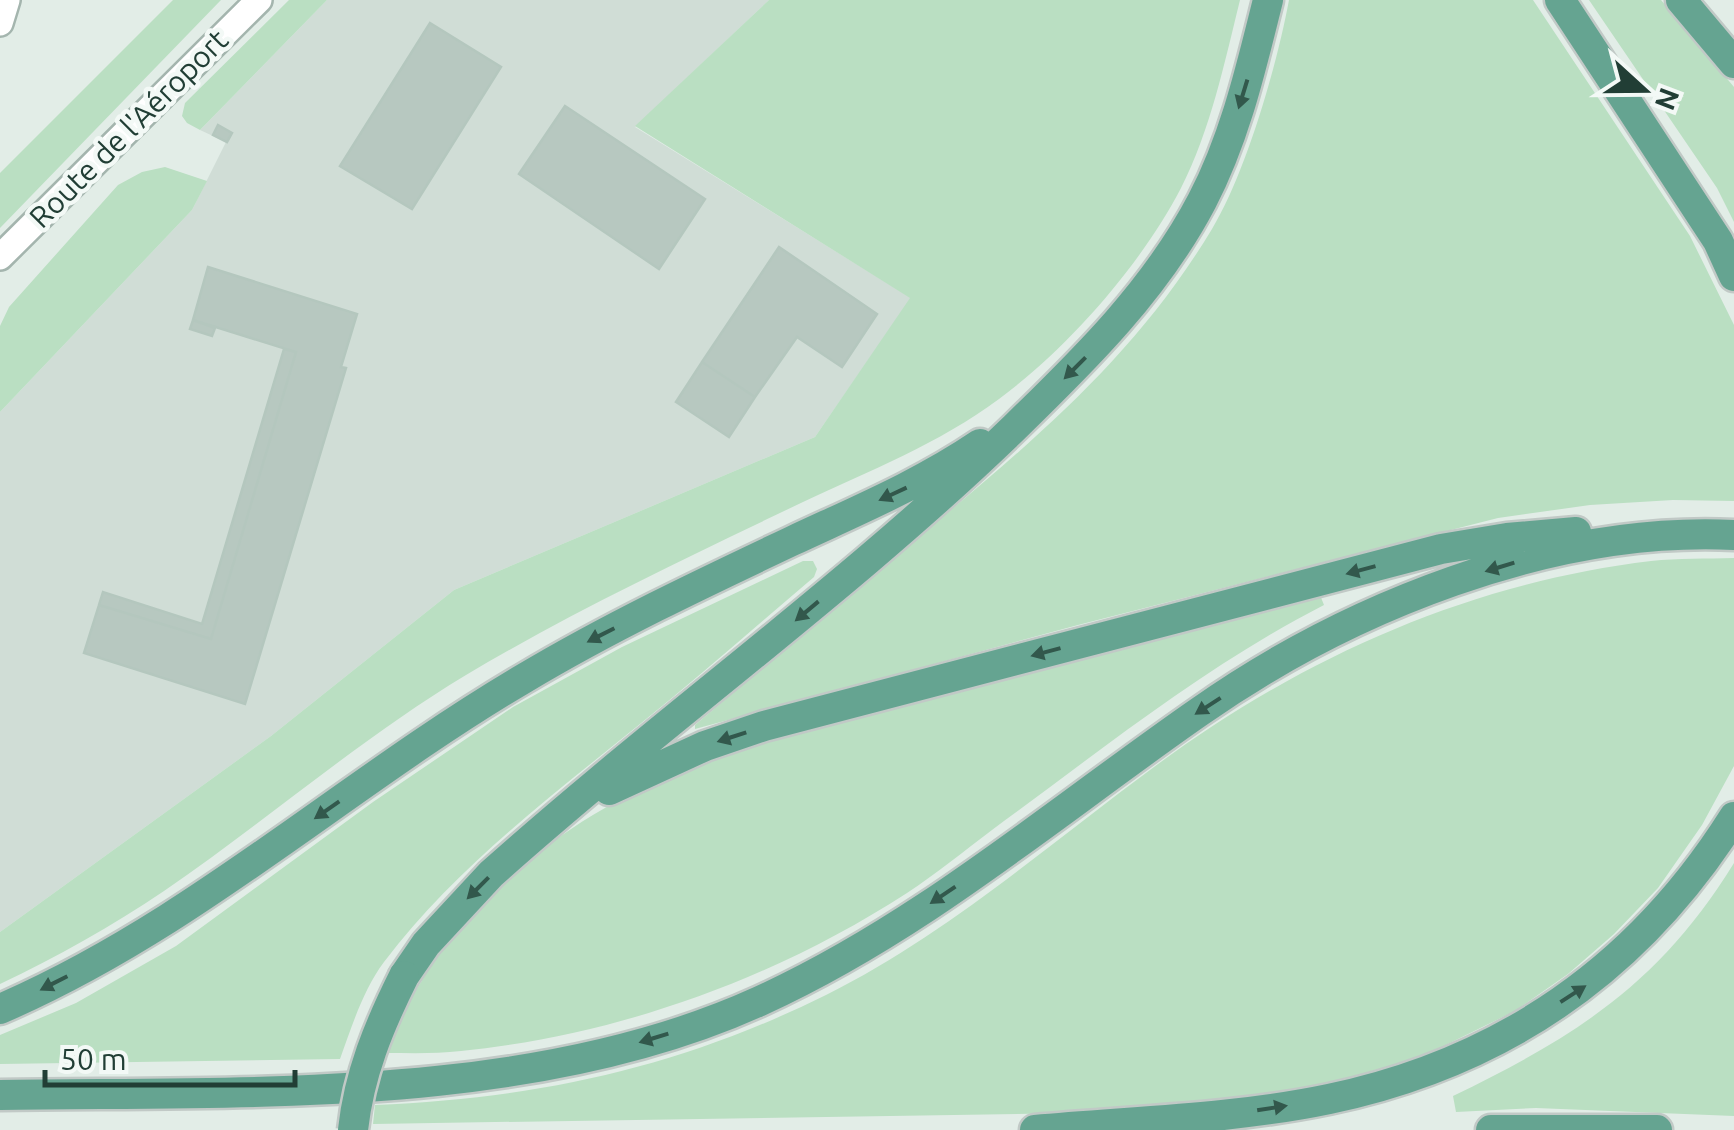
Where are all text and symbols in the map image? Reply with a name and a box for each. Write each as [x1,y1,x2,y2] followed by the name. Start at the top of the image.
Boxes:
[22,22,234,234] street label: Route de l'Aéroport
[1594,40,1694,140] north arrow
[1235,80,1250,110] one-way arrow
[1650,84,1686,114] text: N
[1064,356,1088,379] one-way arrow
[879,485,908,502] one-way arrow
[1484,560,1514,575] one-way arrow
[1345,563,1376,579] one-way arrow
[794,600,819,621] one-way arrow
[586,626,615,643] one-way arrow
[1030,645,1061,661] one-way arrow
[1194,697,1221,715] one-way arrow
[717,730,747,745] one-way arrow
[314,800,341,819] one-way arrow
[467,875,490,899] one-way arrow
[930,885,957,904] one-way arrow
[40,974,69,991] one-way arrow
[1559,986,1586,1004] one-way arrow
[45,1025,295,1087] scale bar
[638,1031,668,1046] one-way arrow
[60,1042,127,1076] text: 50 m
[1257,1099,1288,1115] one-way arrow

